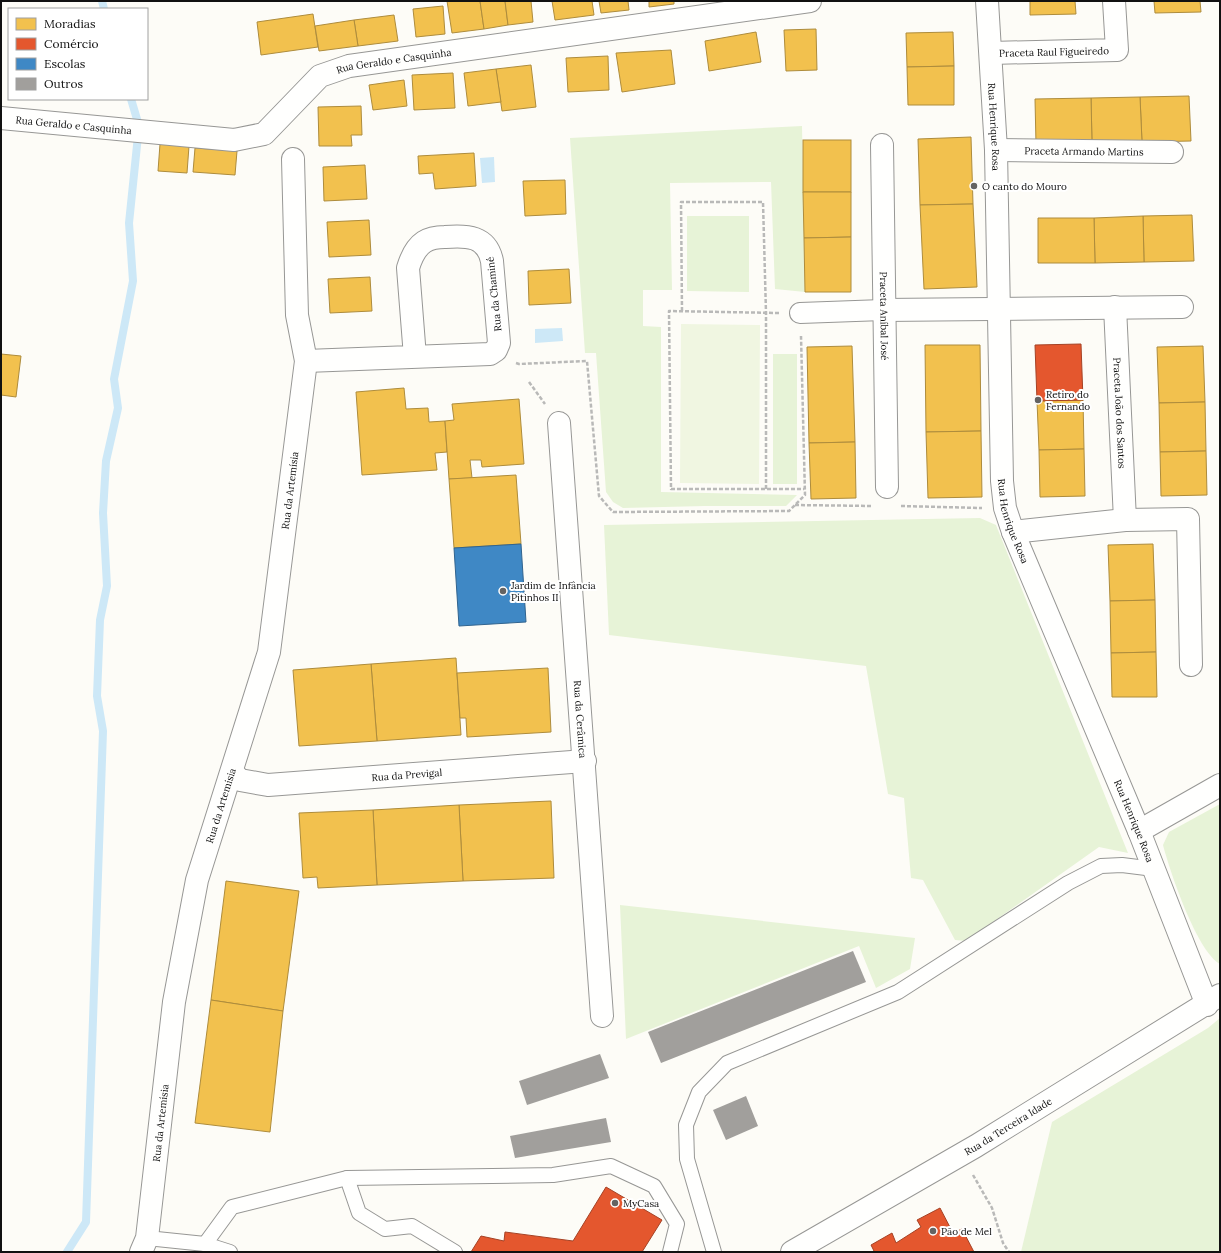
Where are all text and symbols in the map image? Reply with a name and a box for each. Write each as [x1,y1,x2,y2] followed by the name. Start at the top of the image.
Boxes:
[8,8,148,100] legend
[44,16,96,31] text: Moradias
[44,36,99,51] text: Comércio
[999,44,1109,59] street label: Praceta Raul Figueiredo
[334,45,452,76] street label: Rua Geraldo e Casquinha
[44,56,86,71] text: Escolas
[44,76,83,91] text: Outros
[985,82,1003,171] street label: Rua Henrique Rosa
[15,113,132,137] street label: Rua Geraldo e Casquinha
[1024,144,1144,158] street label: Praceta Armando Martins
[982,180,1067,193] place label: O canto do Mouro
[969,181,979,191] marker: O canto do Mouro
[484,255,504,332] street label: Rua da Chaminé
[877,271,892,361] street label: Praceta Aníbal José
[1111,357,1129,469] street label: Praceta João dos Santos
[1046,388,1090,413] place label: Retiro do Fernando
[1033,395,1043,405] marker: Retiro do Fernando
[278,451,301,530] street label: Rua da Artemísia
[995,478,1032,565] street label: Rua Henrique Rosa
[510,579,596,604] place label: Jardim de Infância Pitinhos II
[498,586,508,596] marker: Jardim de Infância Pitinhos II
[571,680,590,759] street label: Rua da Cerâmica
[371,765,443,784] street label: Rua da Previgal
[203,766,238,845] street label: Rua da Artemísia
[1112,778,1157,864] street label: Rua Henrique Rosa
[149,1083,171,1163] street label: Rua da Artemísia
[962,1094,1055,1158] street label: Rua da Terceira Idade
[623,1197,659,1210] place label: MyCasa
[610,1198,620,1208] marker: MyCasa
[941,1225,992,1238] place label: Pão de Mel
[928,1226,938,1236] marker: Pão de Mel

